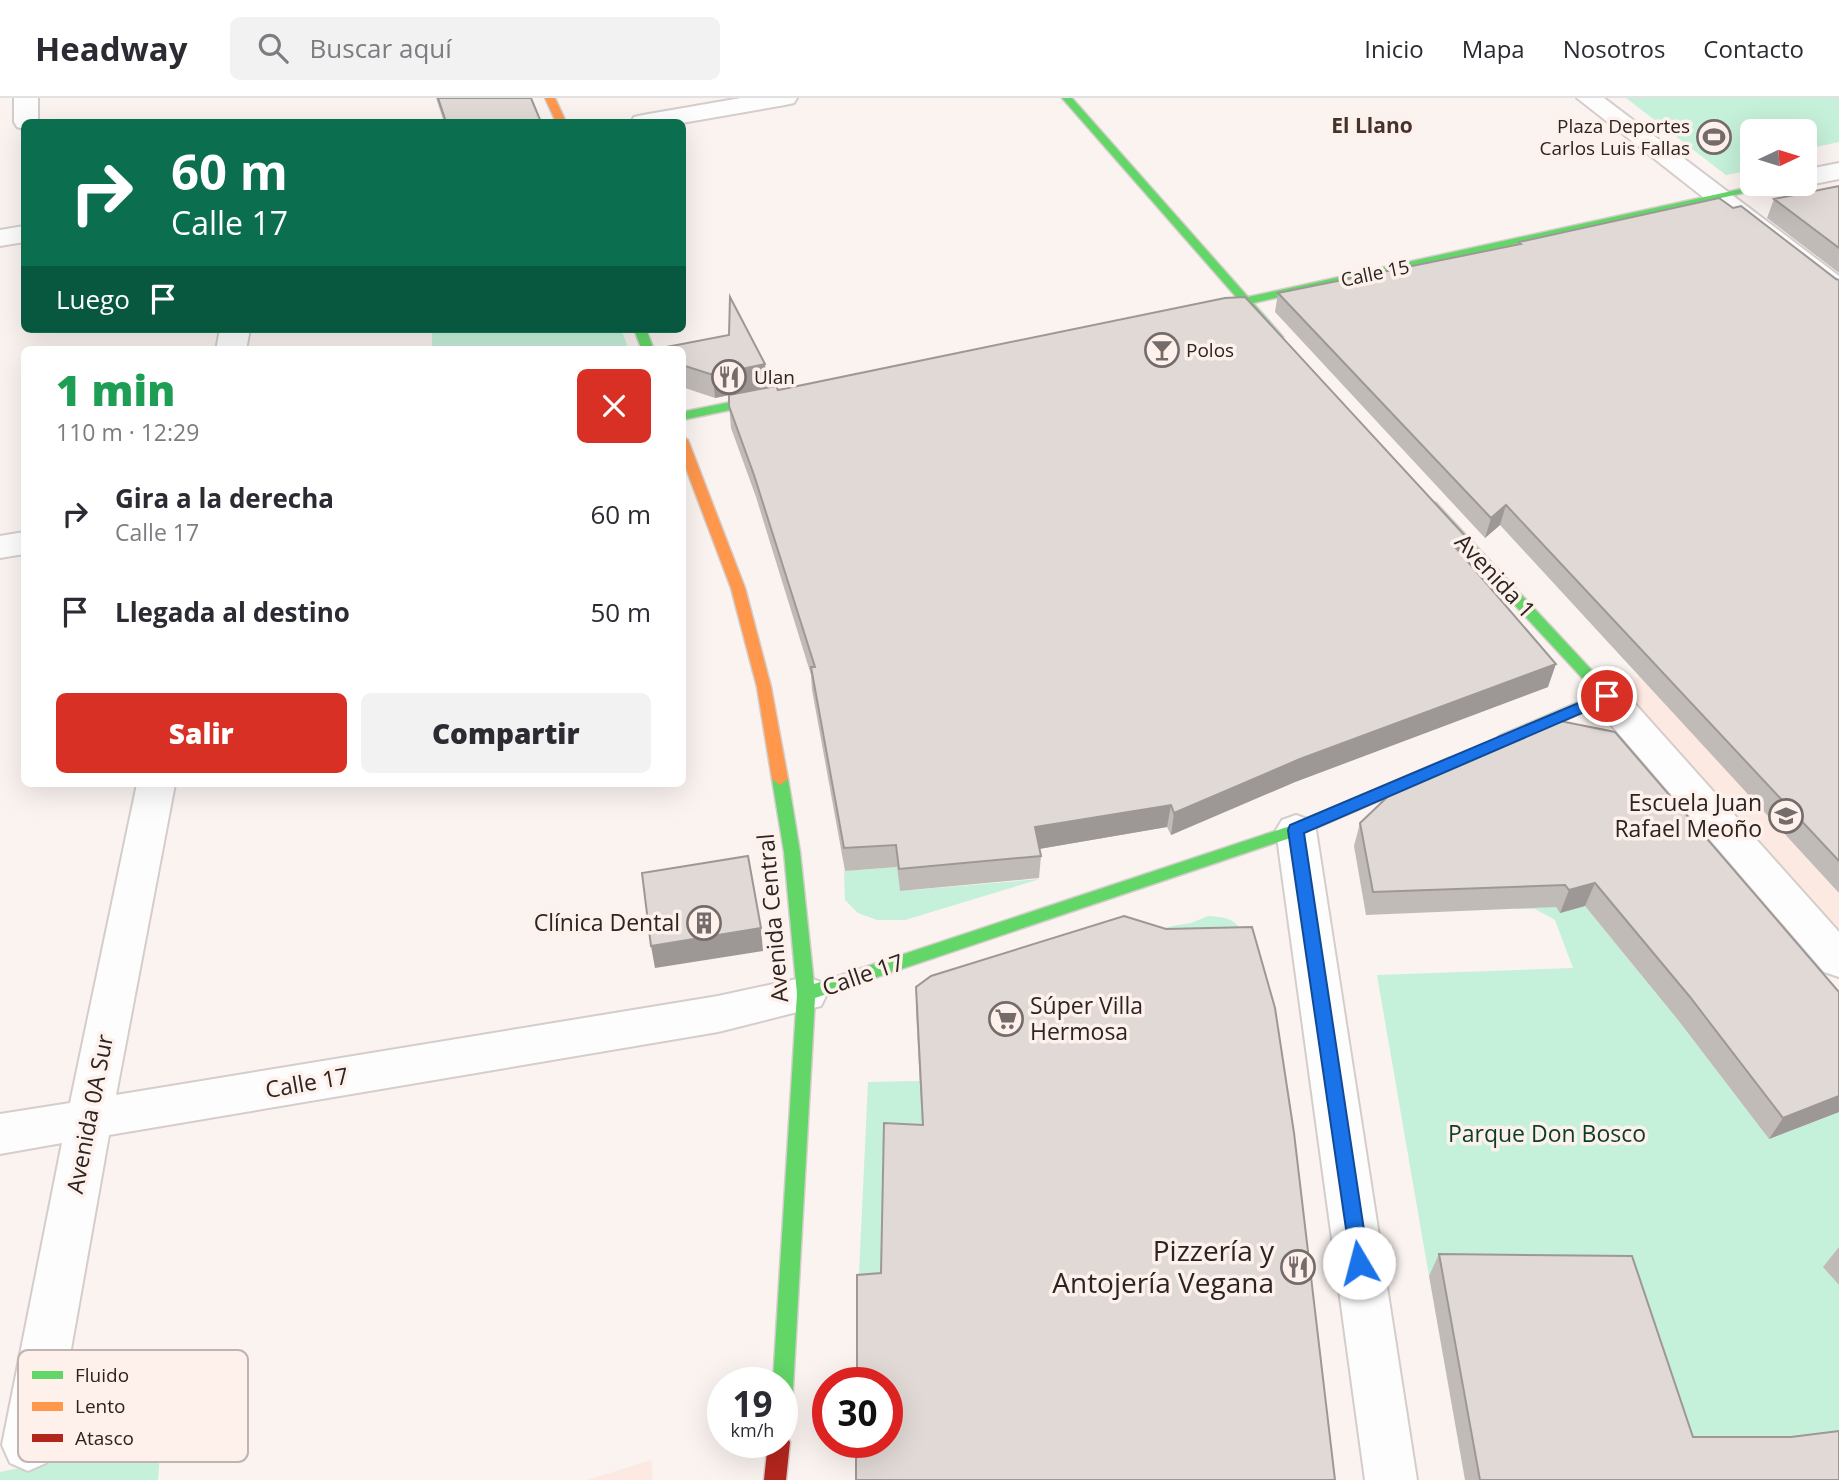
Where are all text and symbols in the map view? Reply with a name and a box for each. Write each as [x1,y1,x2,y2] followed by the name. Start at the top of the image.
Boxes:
[230,17,720,80] search box
[35,26,188,71] text: Headway
[254,29,292,67] icon: search
[310,30,452,66] text: Buscar aquí
[1364,32,1424,65] text: Inicio
[1462,32,1525,65] text: Mapa
[1563,32,1665,65] text: Nosotros
[1703,32,1804,65] text: Contacto
[1331,111,1413,139] district label: El Llano
[1540,113,1690,161] place label: Plaza Deportes Carlos Luis Fallas
[1695,118,1733,156] sports icon: Plaza Deportes Carlos Luis Fallas
[1740,119,1816,196] north arrow
[1740,119,1817,196] map controls
[171,138,288,204] text: 60 m
[56,147,147,238] icon: right
[171,201,288,244] text: Calle 17
[1338,253,1412,293] street label: Calle 15
[144,280,182,318] icon: arrive
[56,281,130,317] text: Luego
[1143,331,1181,369] bar icon: Polos
[1186,337,1234,363] place label: Polos
[710,358,748,396] restaurant icon: Ulan
[56,361,175,418] text: 1 min
[754,364,795,390] place label: Ulan
[577,369,651,443] button: close
[56,416,199,448] text: 110 m · 12:29
[115,480,334,516] text: Gira a la derecha
[56,495,94,533] icon: right
[590,496,651,532] text: 60 m
[115,516,199,548] text: Calle 17
[1448,526,1543,625] street label: Avenida 1
[56,593,94,631] icon: arrive
[115,594,350,630] text: Llegada al destino
[590,594,651,630] text: 50 m
[1577,666,1637,726] pin
[1588,677,1626,715] icon: arrive
[56,693,347,773] button: Salir
[361,693,651,773] button: Compartir
[1614,786,1762,844] place label: Escuela Juan Rafael Meoño
[1767,797,1805,835] school or university icon: Escuela Juan Rafael Meoño
[749,832,795,1004] street label: Avenida Central
[685,904,723,942] building icon: Clínica Dental
[534,906,680,938] place label: Clínica Dental
[818,945,908,1003] street label: Calle 17
[1030,989,1143,1047] place label: Súper Villa Hermosa
[987,1000,1025,1038] supermarket icon: Súper Villa Hermosa
[58,1031,120,1196] street label: Avenida 0A Sur
[263,1059,351,1105] street label: Calle 17
[1448,1117,1646,1149] park label: Parque Don Bosco
[1322,1226,1396,1300] position arrow
[1052,1231,1275,1301] place label: Pizzería y Antojería Vegana
[1279,1248,1317,1286] restaurant icon: Pizzería y Antojería Vegana
[18,1350,248,1462] legend
[75,1362,129,1388] text: Fluido
[812,1367,903,1458] speed limit sign: 30
[732,1380,773,1427] text: 19
[75,1393,125,1419] text: Lento
[731,1418,774,1442] text: km/h
[75,1425,134,1451] text: Atasco

